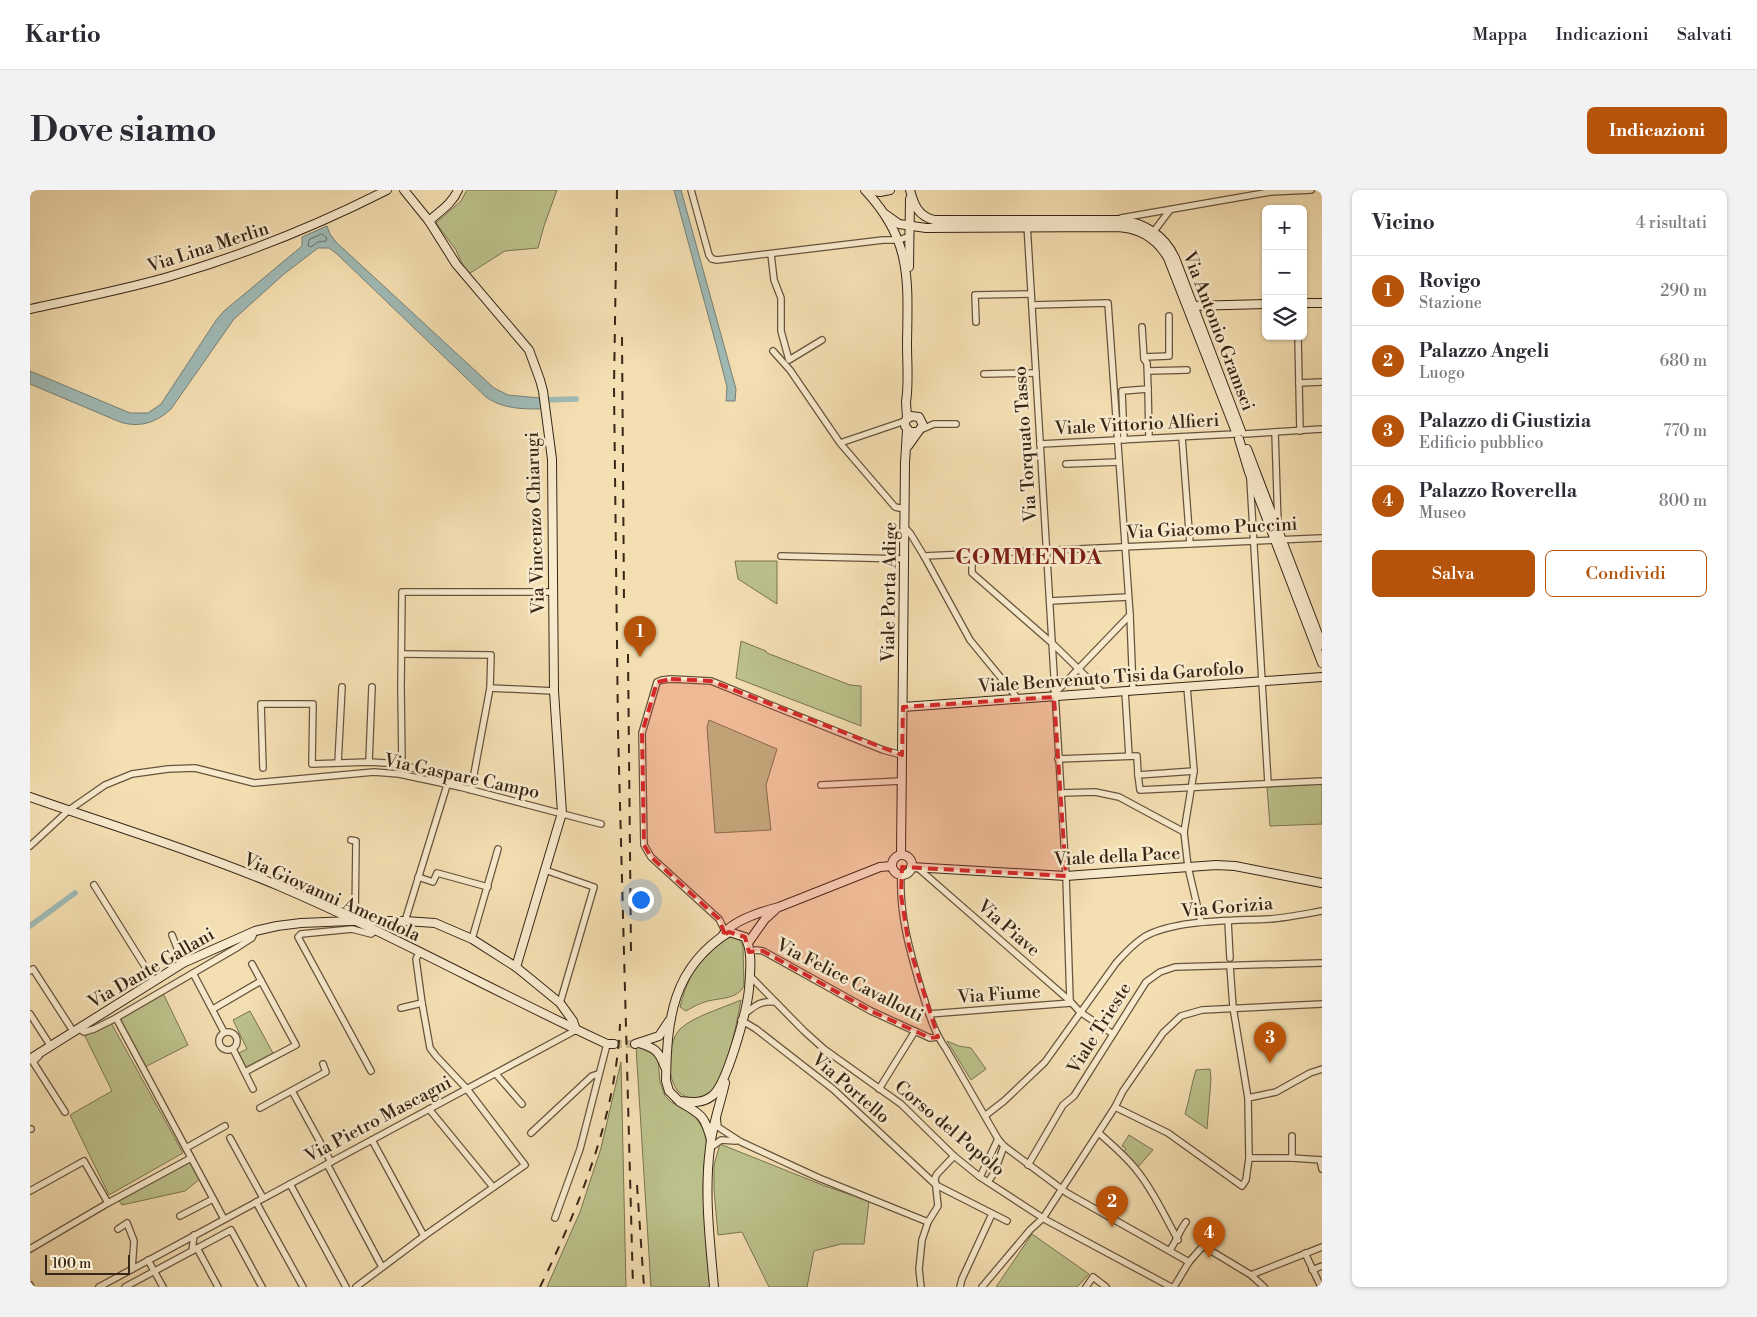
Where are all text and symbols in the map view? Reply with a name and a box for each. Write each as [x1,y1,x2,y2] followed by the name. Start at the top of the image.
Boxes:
[25,20,101,50] text: Kartio
[1473,23,1527,46] text: Mappa
[1555,23,1649,46] text: Indicazioni
[1677,23,1732,46] text: Salvati
[1587,107,1727,154] button: Indicazioni
[30,109,217,152] text: Dove siamo
[1262,205,1307,340] map controls
[1262,205,1307,250] button: +
[1372,210,1435,236] text: Vicino
[1636,213,1707,233] text: 4 risultati
[143,217,272,278] street label: Via Lina Merlin
[1177,247,1260,414] street label: Via Antonio Gramsci
[1262,250,1307,295] button: −
[1419,269,1481,293] text: Rovigo
[1384,281,1392,301] text: 1
[1660,281,1707,301] text: 290 m
[1419,293,1482,313] text: Stazione
[1262,295,1307,340] button: layers
[1419,339,1549,363] text: Palazzo Angeli
[1383,351,1393,371] text: 2
[1660,351,1707,371] text: 680 m
[1419,363,1465,383] text: Luogo
[1009,365,1042,524] street label: Via Torquato Tasso
[1053,409,1220,440] street label: Viale Vittorio Alfieri
[1419,409,1591,433] text: Palazzo di Giustizia
[1383,421,1393,441] text: 3
[1663,421,1707,441] text: 770 m
[521,431,550,616] street label: Via Vincenzo Chiarugi
[1419,433,1544,453] text: Edificio pubblico
[1419,479,1577,503] text: Palazzo Roverella
[1383,491,1393,511] text: 4
[1659,491,1707,511] text: 800 m
[1419,503,1466,523] text: Museo
[1125,513,1298,545] street label: Via Giacomo Puccini
[877,522,902,663] street label: Viale Porta Adige
[955,544,1103,571] district label: COMMENDA
[1372,550,1535,597] button: Salva
[1545,550,1707,597] button: Condividi
[624,616,656,657] pin: 1
[976,657,1245,698] street label: Viale Benvenuto Tisi da Garofolo
[381,749,542,804] street label: Via Gaspare Campo
[1052,842,1181,871] street label: Viale della Pace
[239,848,425,947] street label: Via Giovanni Amendola
[628,887,654,913] your location
[1179,892,1275,923] street label: Via Gorizia
[972,894,1045,962] street label: Via Piave
[83,923,219,1014] street label: Via Dante Gallani
[771,933,927,1028] street label: Via Felice Cavallotti
[1062,978,1137,1079] street label: Viale Trieste
[956,980,1041,1009] street label: Via Fiume
[1254,1022,1286,1063] pin: 3
[806,1047,895,1129] street label: Via Portello
[300,1071,456,1168] street label: Via Pietro Mascagni
[890,1075,1010,1181] street label: Corso del Popolo
[1096,1186,1128,1227] pin: 2
[1193,1217,1225,1258] pin: 4
[45,1252,130,1275] scale bar
[52,1255,91,1273] text: 100 m

